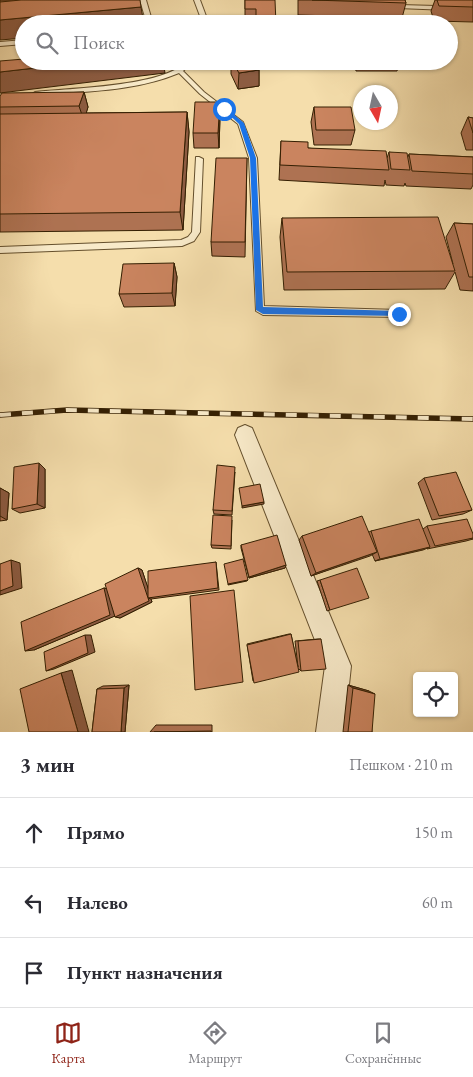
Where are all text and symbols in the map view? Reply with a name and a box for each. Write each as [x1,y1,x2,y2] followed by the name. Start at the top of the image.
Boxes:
[15,15,458,70] search box
[33,29,61,57] icon: search
[73,30,125,55] text: Поиск
[353,85,398,130] north arrow
[213,98,236,121] route start
[388,303,411,326] route end
[413,672,458,717] map controls
[413,672,458,717] button: locate
[20,751,75,778] text: 3 мин
[349,754,453,775] text: Пешком · 210 m
[20,819,48,847] icon: ahead
[67,820,125,845] text: Прямо
[414,822,453,843] text: 150 m
[20,889,48,917] icon: left
[67,890,128,915] text: Налево
[422,892,453,913] text: 60 m
[20,959,48,987] icon: arrive
[67,960,223,985] text: Пункт назначения
[52,1019,85,1067] tab: Карта
[188,1019,242,1067] tab: Маршрут
[345,1019,421,1067] tab: Сохранённые

